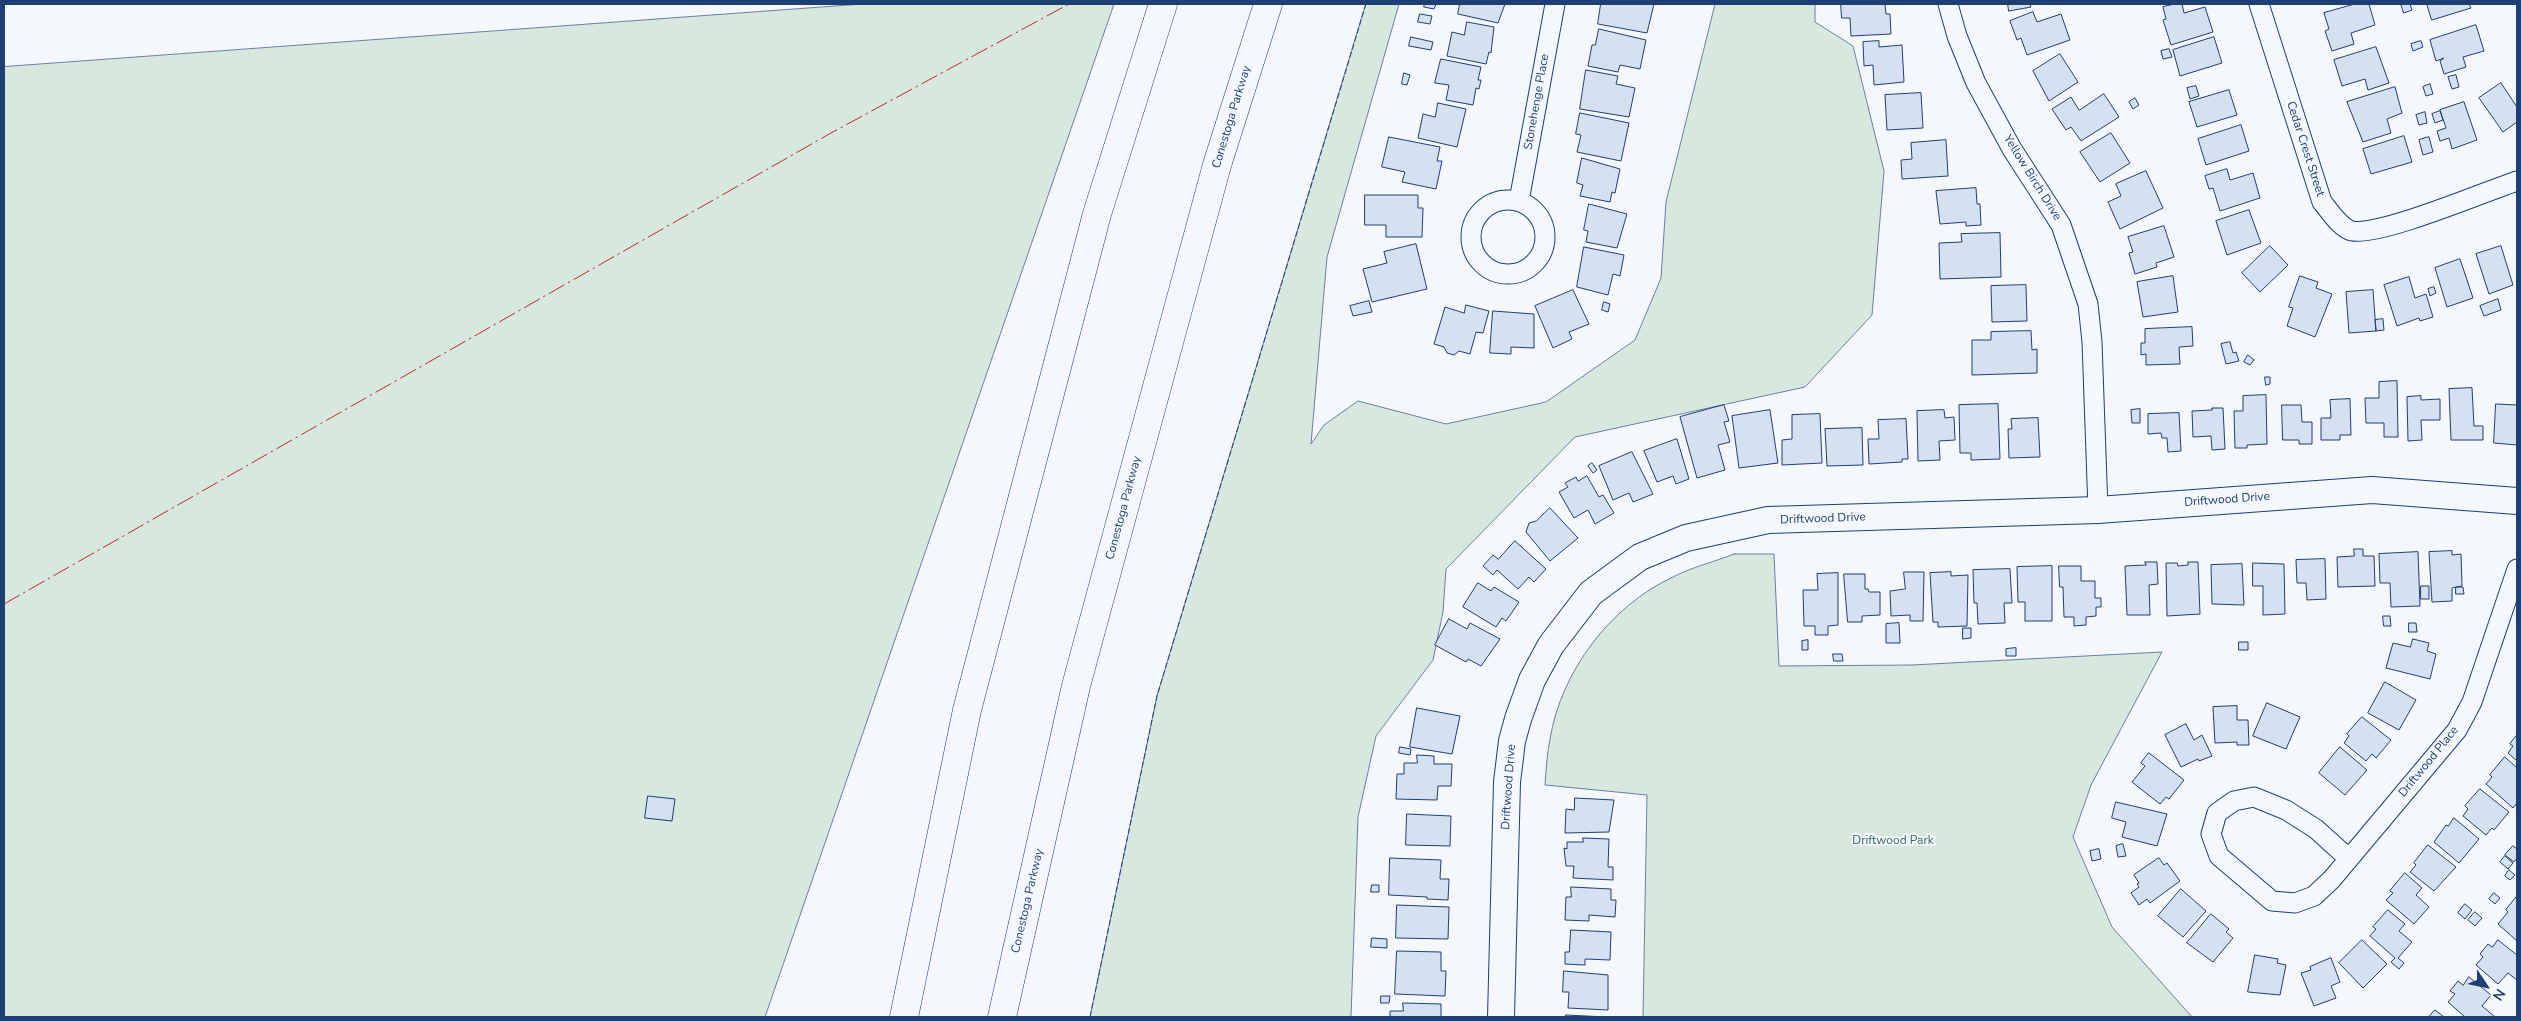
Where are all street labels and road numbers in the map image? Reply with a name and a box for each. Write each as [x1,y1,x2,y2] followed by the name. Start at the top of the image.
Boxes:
[1521,53,1553,151] street label: Stonehenge Place
[1210,64,1254,170] street label: Conestoga Parkway
[2283,100,2327,198] street label: Cedar Crest Street
[2000,132,2064,224] street label: Yellow Birch Drive
[1103,455,1145,561] street label: Conestoga Parkway
[2184,490,2270,510] street label: Driftwood Drive
[1780,510,1866,528] street label: Driftwood Drive
[2396,724,2462,800] street label: Driftwood Place
[1499,744,1519,830] street label: Driftwood Drive
[1009,847,1047,955] street label: Conestoga Parkway

